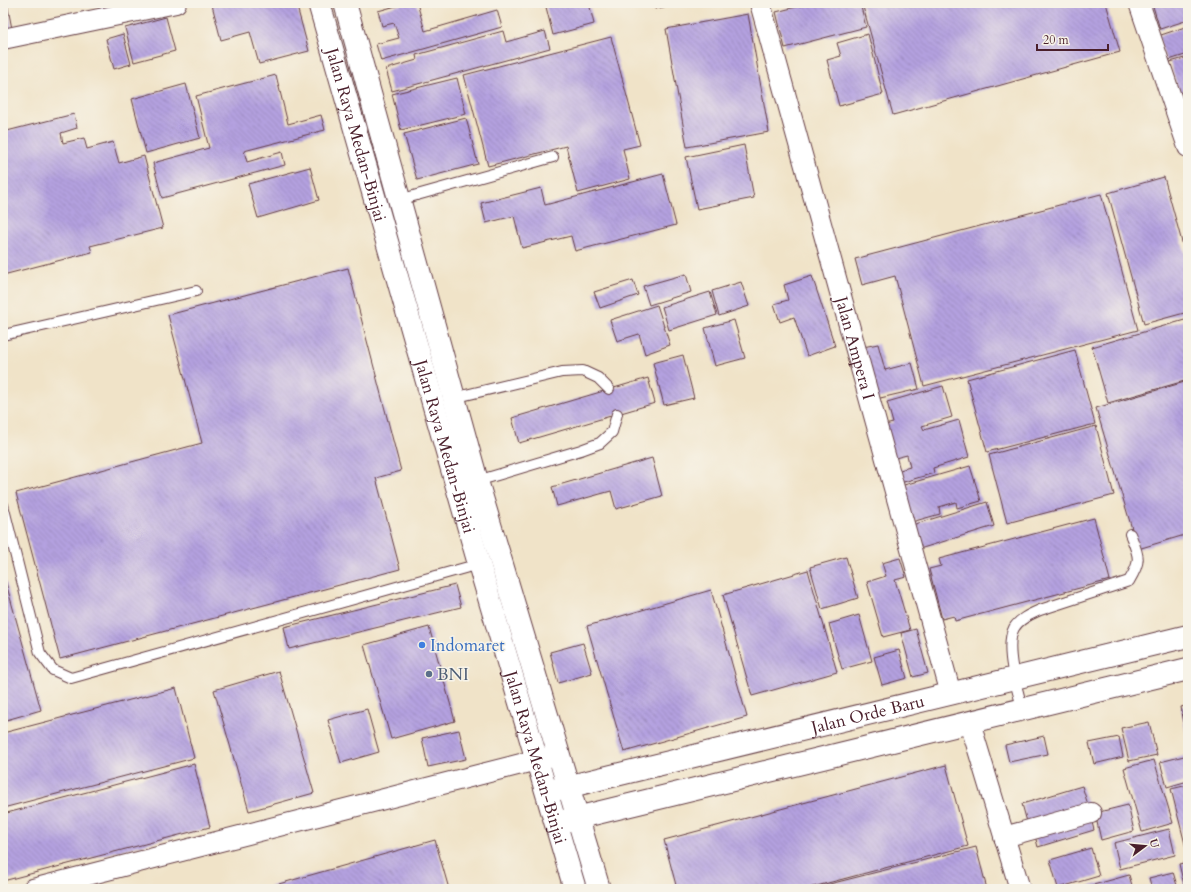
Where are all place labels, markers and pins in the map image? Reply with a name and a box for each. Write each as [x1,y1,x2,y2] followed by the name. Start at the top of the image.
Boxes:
[430,634,505,657] place label: Indomaret
[417,640,427,650] marker: Indomaret
[437,663,469,686] place label: BNI
[424,669,434,679] marker: BNI

